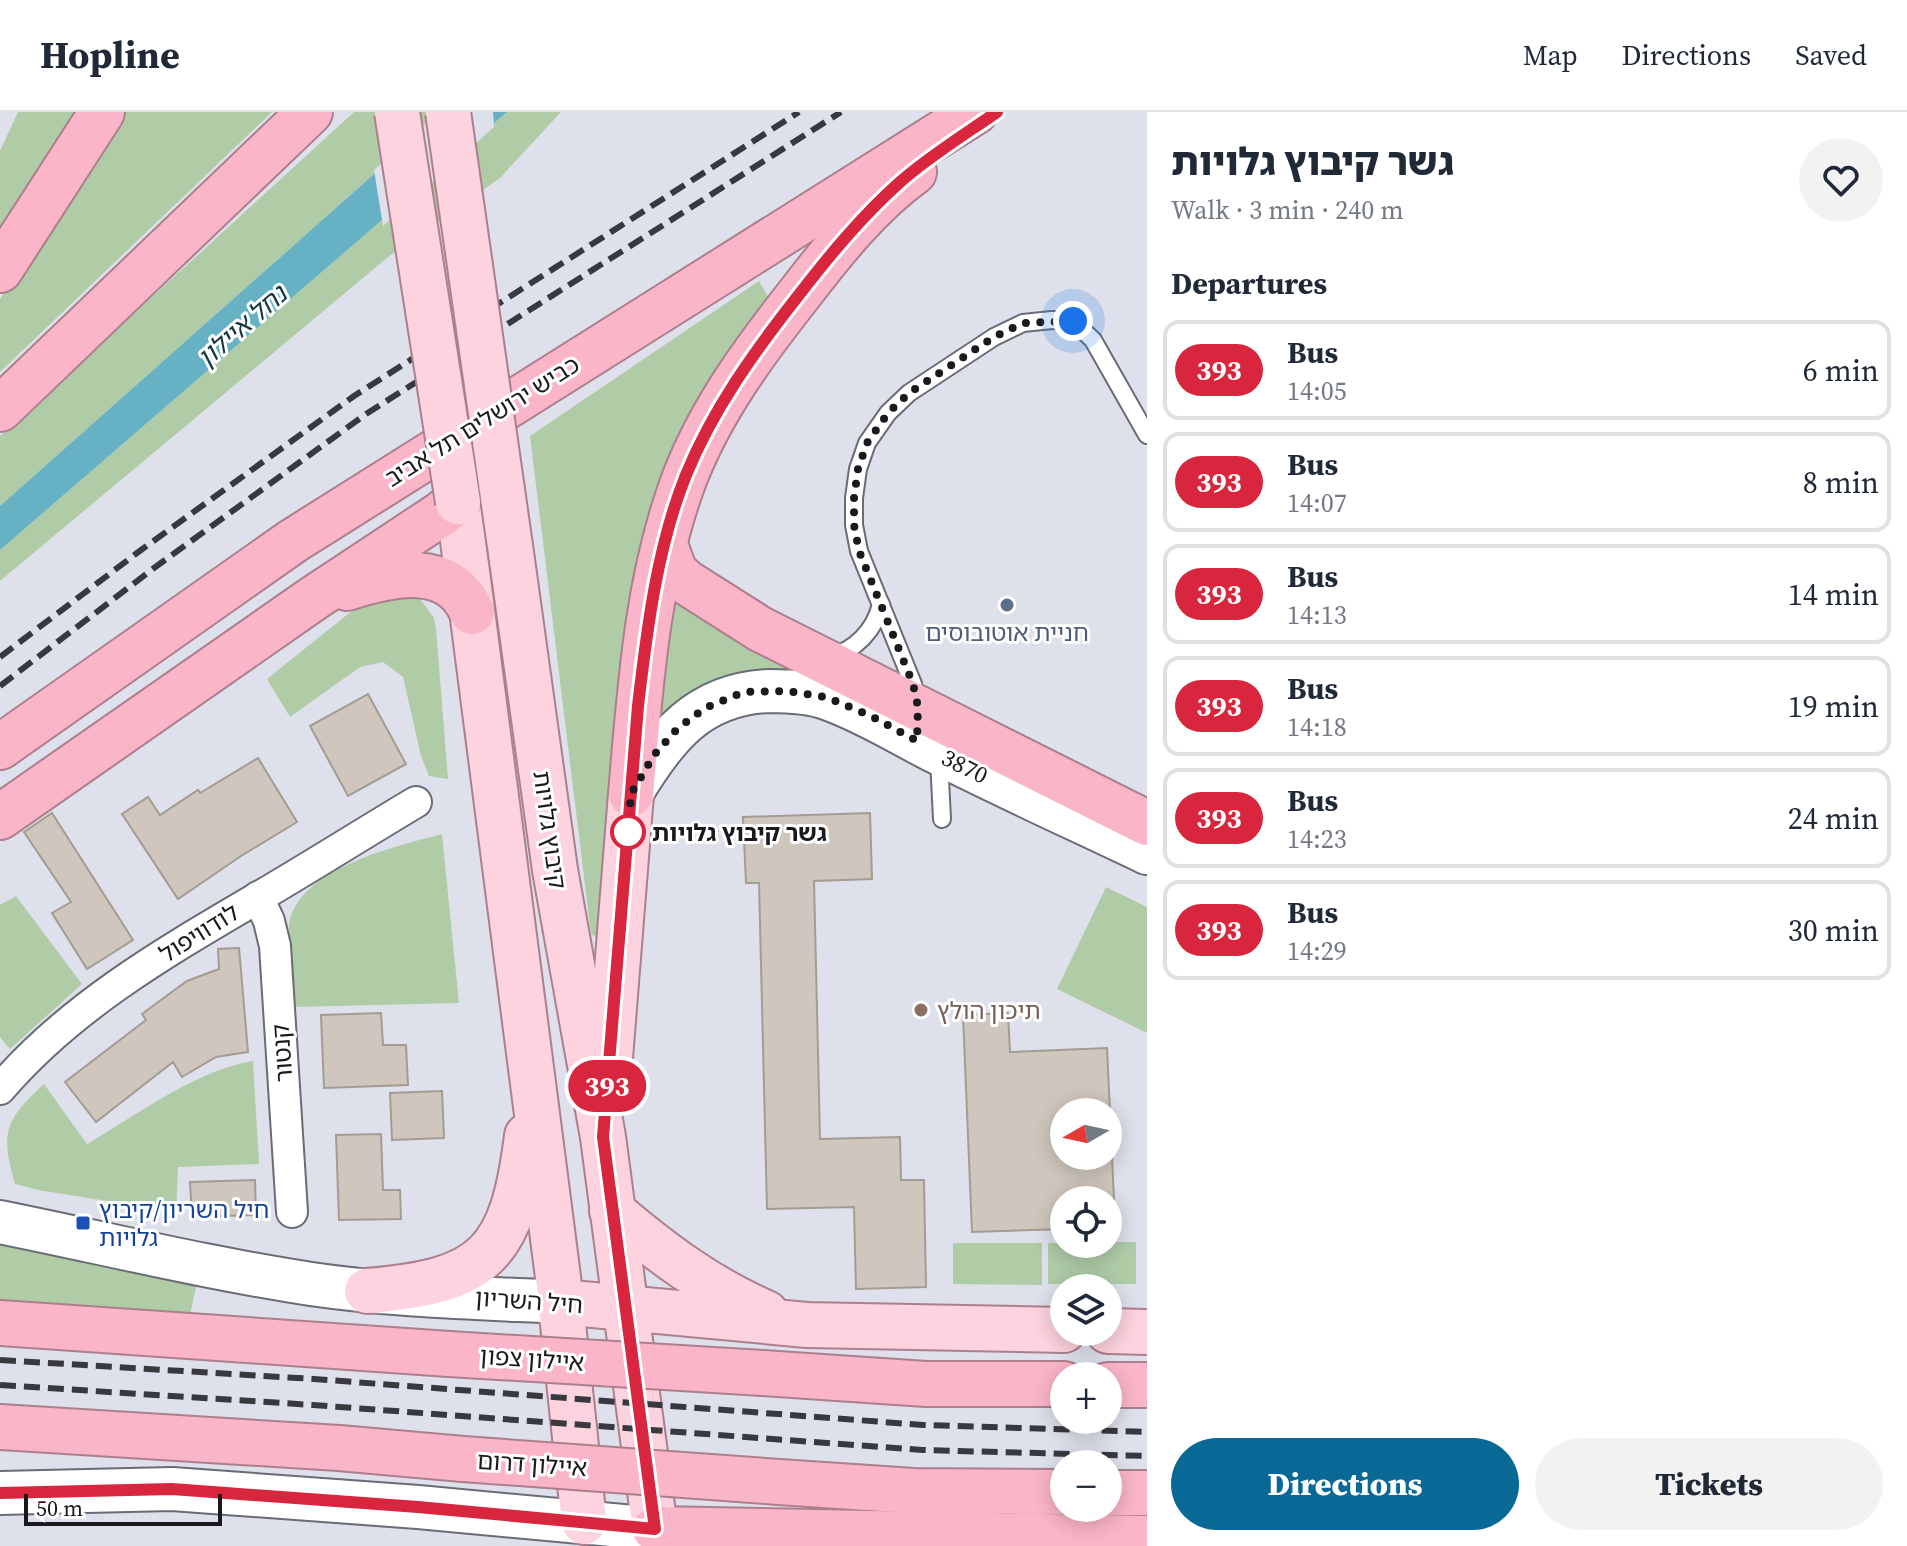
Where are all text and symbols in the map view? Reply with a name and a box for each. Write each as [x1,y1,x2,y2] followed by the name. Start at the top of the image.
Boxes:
[40,29,180,81] text: Hopline
[1523,36,1578,74] text: Map
[1622,36,1751,74] text: Directions
[1795,36,1867,74] text: Saved
[1171,136,1454,188] text: גשר קיבוץ גלויות
[1799,138,1883,222] button: heart
[1171,192,1404,228] text: Walk · 3 min · 240 m
[1171,263,1327,304] text: Departures
[189,276,296,375] water label: נחל איילון
[1053,301,1093,341] your location
[1287,332,1338,373] text: Bus
[378,348,586,494] street label: כביש ירושלים תל אביב
[1803,350,1879,391] text: 6 min
[1196,351,1242,389] text: 393
[1287,373,1347,409] text: 14:05
[1287,444,1338,485] text: Bus
[1803,462,1879,503] text: 8 min
[1196,463,1242,501] text: 393
[1287,485,1347,521] text: 14:07
[1287,556,1338,597] text: Bus
[1788,574,1879,615] text: 14 min
[1196,575,1242,613] text: 393
[998,596,1016,614] marker: חניית אוטובוסים
[1287,597,1347,633] text: 14:13
[925,616,1089,649] place label: חניית אוטובוסים
[1287,668,1338,709] text: Bus
[1788,686,1879,727] text: 19 min
[1196,687,1242,725] text: 393
[1287,709,1347,745] text: 14:18
[936,741,994,791] street label: 3870
[525,769,575,891] street label: קיבוץ גלויות
[1287,780,1338,821] text: Bus
[1788,798,1879,839] text: 24 min
[1196,799,1242,837] text: 393
[611,815,645,849] marker: גשר קיבוץ גלויות
[652,816,827,849] place label: גשר קיבוץ גלויות
[1287,821,1347,857] text: 14:23
[1287,892,1338,933] text: Bus
[153,896,245,970] street label: לודוויפול
[1788,910,1879,951] text: 30 min
[1196,911,1242,949] text: 393
[1287,933,1347,969] text: 14:29
[937,994,1041,1027] place label: תיכון הולץ
[912,1001,930,1019] marker: תיכון הולץ
[264,1023,300,1083] street label: קנטור
[561,1060,653,1112] line badge: 393
[584,1067,630,1105] text: 393
[1050,1098,1122,1170] north arrow
[1050,1098,1122,1522] map controls
[1050,1186,1122,1258] button: locate
[99,1193,269,1254] place label: חיל השריון/קיבוץ גלויות
[74,1214,92,1232] marker: חיל השריון/קיבוץ גלויות
[1050,1274,1122,1346] button: layers
[474,1281,584,1321] street label: חיל השריון
[479,1339,585,1379] street label: איילון צפון
[1050,1362,1122,1434] button: +
[1171,1438,1519,1530] button: Directions
[1535,1438,1883,1530] button: Tickets
[476,1444,588,1484] street label: איילון דרום
[1050,1450,1122,1522] button: −
[24,1490,222,1526] scale bar
[36,1493,83,1523] text: 50 m

